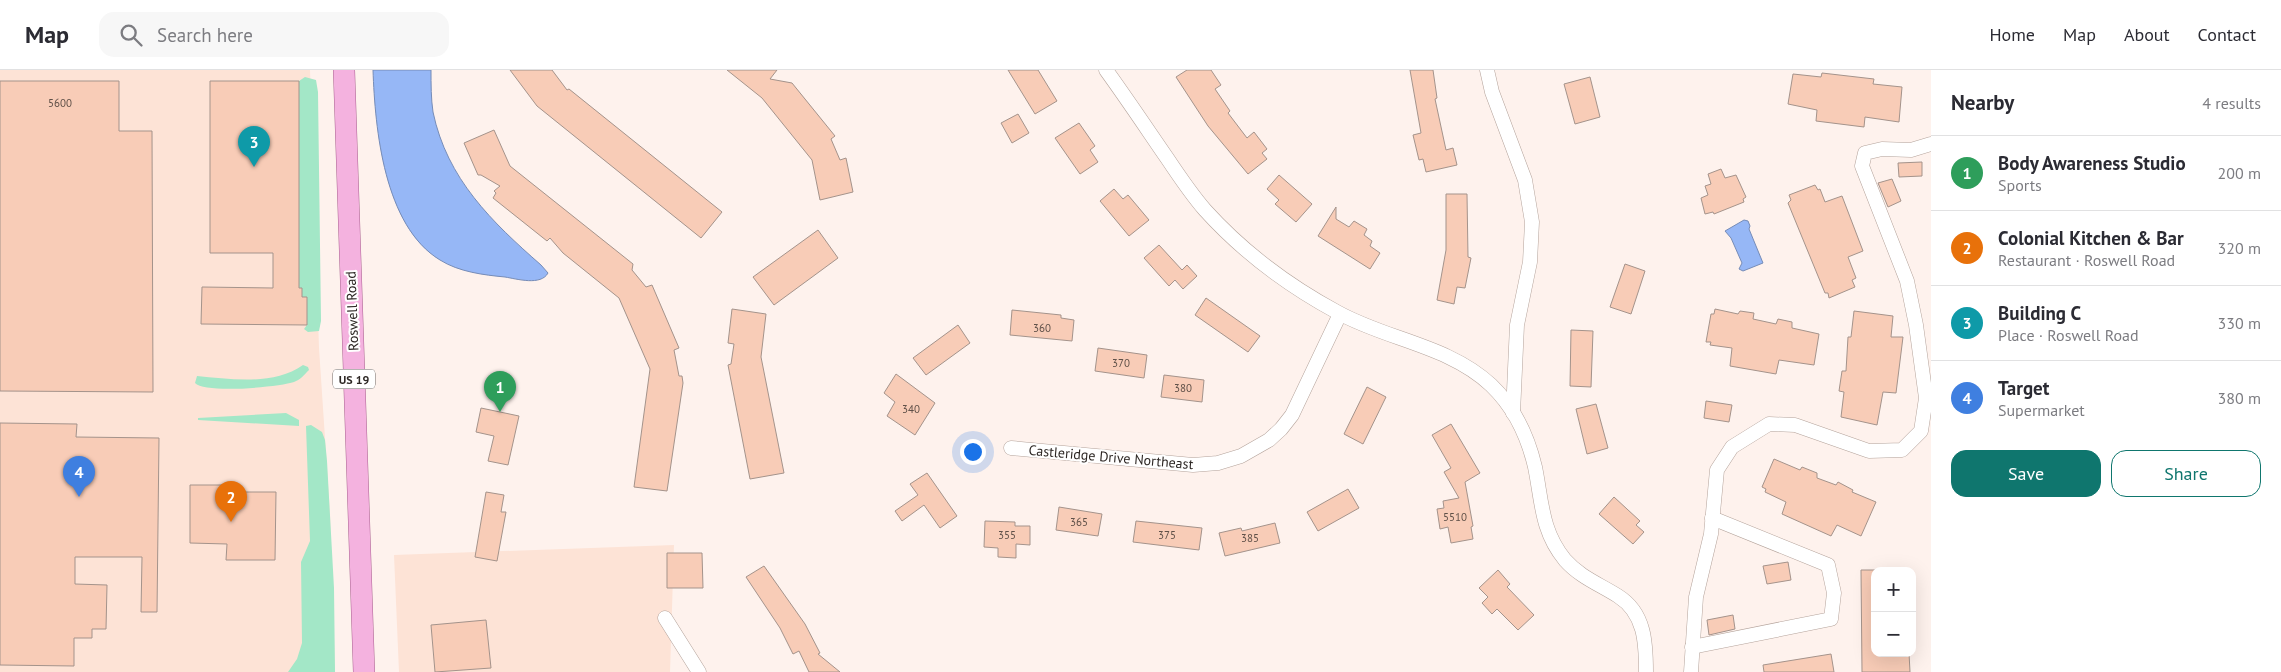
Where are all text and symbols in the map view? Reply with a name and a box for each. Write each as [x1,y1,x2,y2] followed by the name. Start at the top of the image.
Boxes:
[99,12,449,57] search box
[25,19,69,50] text: Map
[117,21,145,49] icon: search
[157,23,253,47] text: Search here
[1989,23,2035,46] text: Home
[2063,23,2096,46] text: Map
[2124,23,2170,46] text: About
[2198,23,2256,46] text: Contact
[1951,89,2014,116] text: Nearby
[2202,93,2261,113] text: 4 results
[48,96,72,110] house number: 5600
[238,126,270,167] pin: 3
[1998,151,2186,175] text: Body Awareness Studio
[1962,163,1972,183] text: 1
[2218,163,2261,183] text: 200 m
[1998,175,2042,195] text: Sports
[1998,226,2184,250] text: Colonial Kitchen & Bar
[1962,238,1972,258] text: 2
[2218,238,2261,258] text: 320 m
[1998,250,2175,270] text: Restaurant · Roswell Road
[342,271,362,351] street label: Roswell Road
[1998,301,2081,325] text: Building C
[1962,313,1972,333] text: 3
[2218,313,2261,333] text: 330 m
[1033,321,1051,335] house number: 360
[1998,325,2139,345] text: Place · Roswell Road
[1112,356,1130,370] house number: 370
[333,370,375,388] road number: US 19
[484,371,516,412] pin: 1
[1998,376,2049,400] text: Target
[1174,381,1192,395] house number: 380
[1962,388,1972,408] text: 4
[2218,388,2261,408] text: 380 m
[1998,400,2085,420] text: Supermarket
[902,402,920,416] house number: 340
[960,439,986,465] your location
[1028,441,1194,473] street label: Castleridge Drive Northeast
[1951,450,2101,497] button: Save
[2111,450,2261,497] button: Share
[63,456,95,497] pin: 4
[215,481,247,522] pin: 2
[1443,510,1467,524] house number: 5510
[1070,515,1088,529] house number: 365
[998,528,1016,542] house number: 355
[1158,528,1176,542] house number: 375
[1241,531,1259,545] house number: 385
[1871,567,1916,657] map controls
[1871,567,1916,612] button: +
[1871,612,1916,657] button: −

